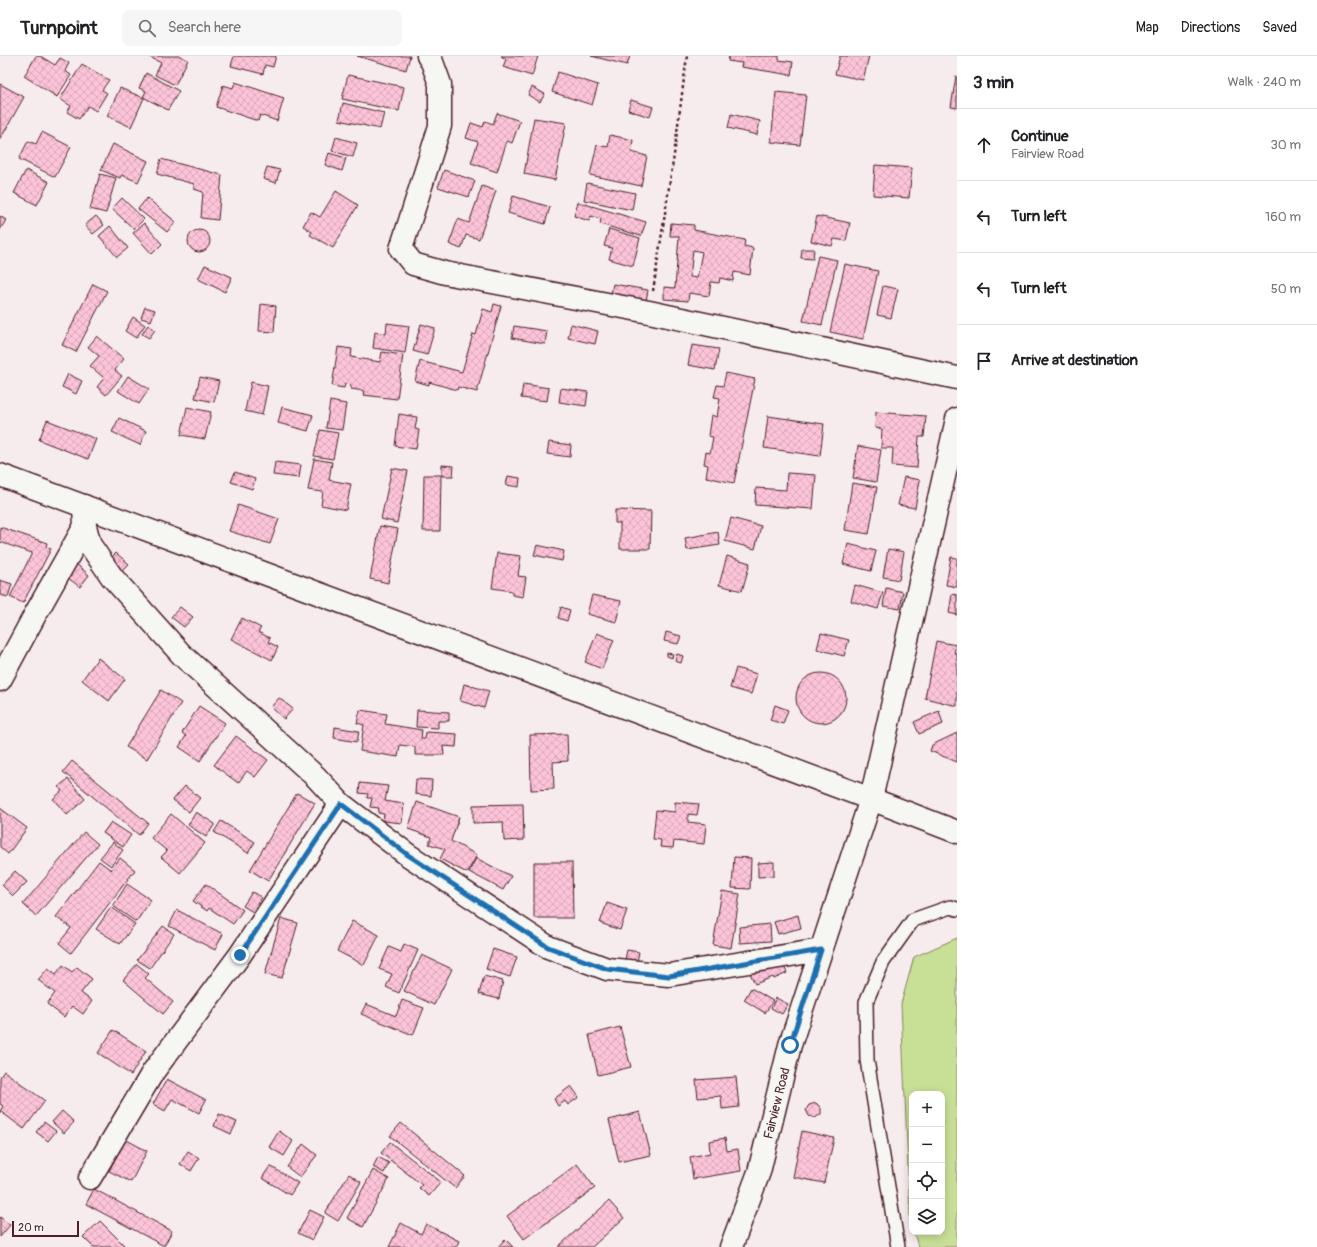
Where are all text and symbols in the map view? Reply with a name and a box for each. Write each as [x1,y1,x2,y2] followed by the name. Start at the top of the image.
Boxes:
[122,10,402,46] search box
[20,16,98,40] text: Turnpoint
[136,17,158,39] icon: search
[168,18,241,37] text: Search here
[1136,19,1159,36] text: Map
[1181,19,1240,36] text: Directions
[1262,19,1297,36] text: Saved
[973,72,1014,93] text: 3 min
[1227,74,1301,90] text: Walk · 240 m
[1011,127,1069,146] text: Continue
[973,134,995,156] icon: ahead
[1271,137,1301,153] text: 30 m
[1011,146,1084,162] text: Fairview Road
[973,206,995,228] icon: left
[1011,207,1067,226] text: Turn left
[1265,209,1301,225] text: 160 m
[973,278,995,300] icon: left
[1011,279,1067,298] text: Turn left
[1271,281,1301,297] text: 50 m
[973,350,995,372] icon: arrive
[1011,351,1138,370] text: Arrive at destination
[231,946,249,964] route end
[781,1036,799,1054] route start
[760,1066,794,1141] street label: Fairview Road
[909,1091,945,1235] map controls
[909,1091,945,1127] button: +
[909,1127,945,1163] button: −
[909,1163,945,1199] button: locate
[909,1199,945,1235] button: layers
[12,1219,79,1238] scale bar
[18,1221,44,1234] text: 20 m

